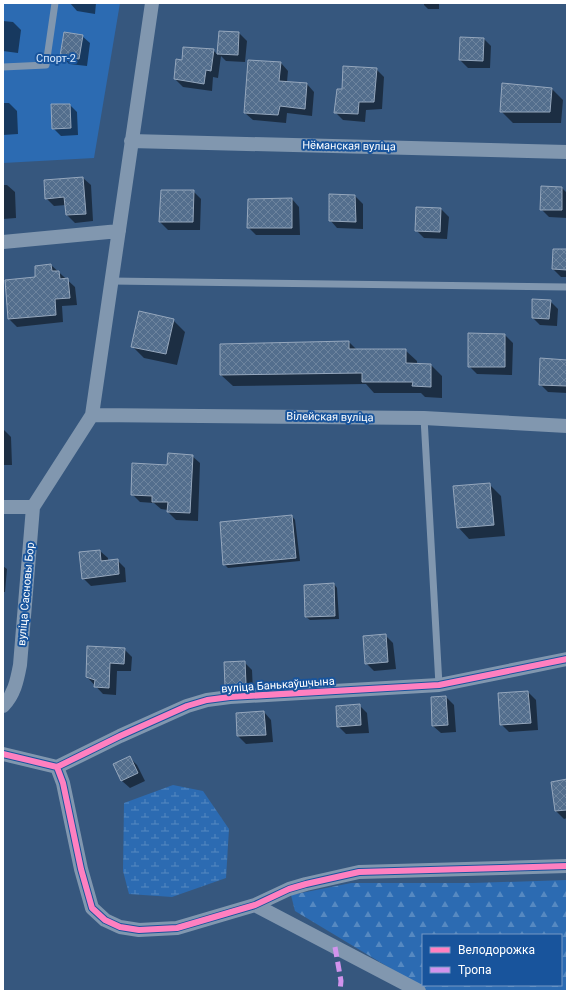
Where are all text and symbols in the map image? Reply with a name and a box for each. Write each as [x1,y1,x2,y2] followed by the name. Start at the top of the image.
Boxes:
[36,52,76,65] park label: Спорт-2
[302,139,396,153] street label: Нёманская вуліца
[286,410,374,424] street label: Вілейская вуліца
[15,542,37,646] street label: вуліца Сасновы Бор
[221,675,335,695] street label: вуліца Банькаўшчына
[422,934,562,986] legend
[458,943,535,957] text: Велодорожка
[458,963,492,977] text: Тропа

